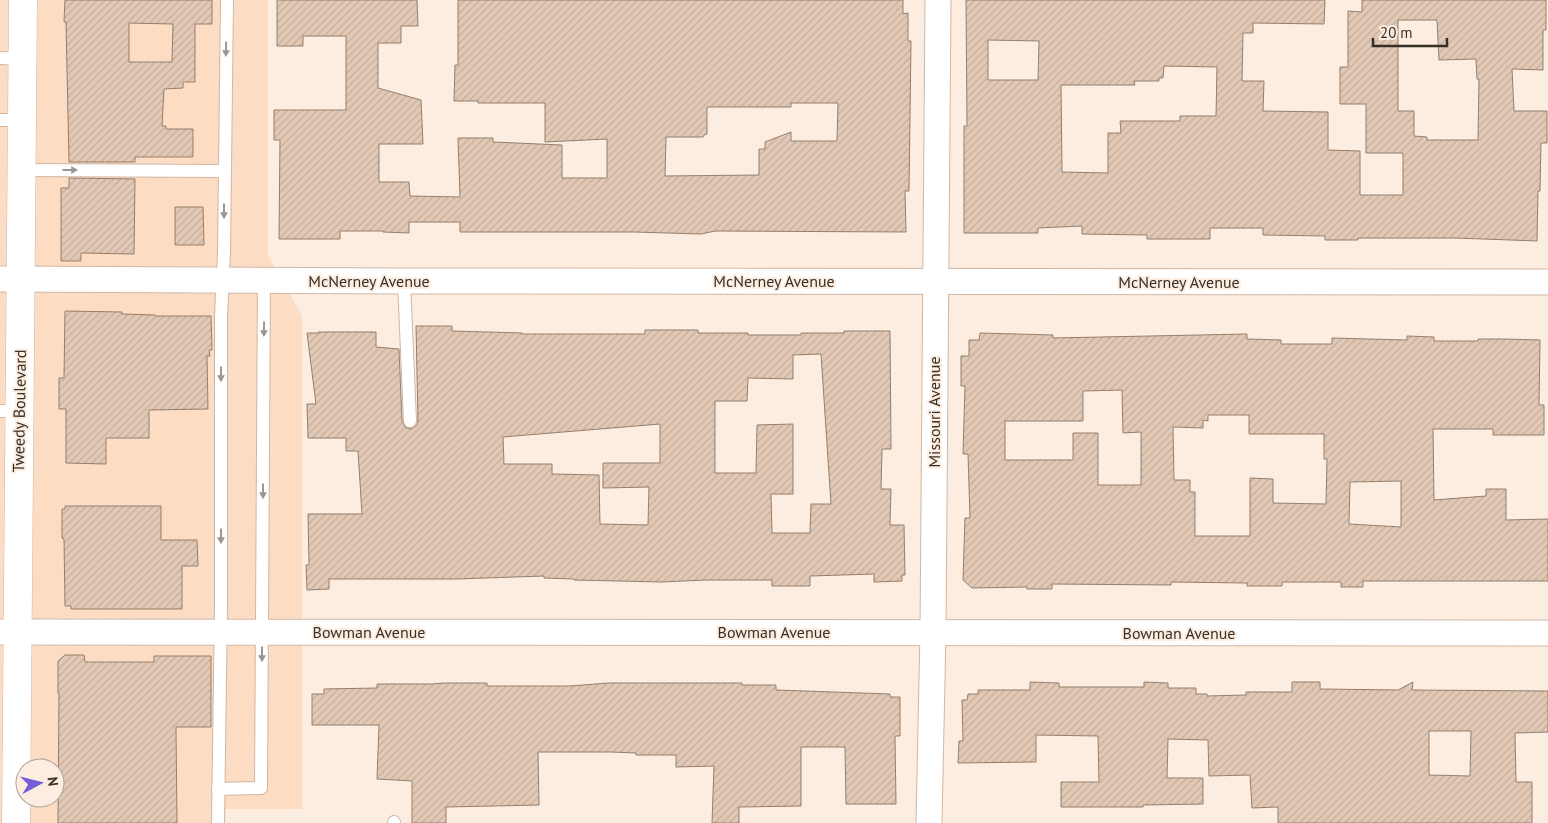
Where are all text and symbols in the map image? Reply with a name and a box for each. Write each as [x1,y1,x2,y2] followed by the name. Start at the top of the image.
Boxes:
[1373,15,1447,47] scale bar
[1380,23,1413,42] text: 20 m
[222,41,230,57] one-way arrow
[62,166,78,174] one-way arrow
[220,203,228,219] one-way arrow
[308,271,430,291] street label: McNerney Avenue
[713,271,835,291] street label: McNerney Avenue
[1118,272,1240,292] street label: McNerney Avenue
[260,321,268,337] one-way arrow
[8,349,30,473] street label: Tweedy Boulevard
[924,356,944,468] street label: Missouri Avenue
[217,366,225,382] one-way arrow
[259,484,267,500] one-way arrow
[217,528,225,544] one-way arrow
[313,622,425,642] street label: Bowman Avenue
[718,622,830,642] street label: Bowman Avenue
[1123,623,1235,643] street label: Bowman Avenue
[258,646,266,662] one-way arrow
[15,758,65,808] north arrow
[43,776,62,787] text: N

